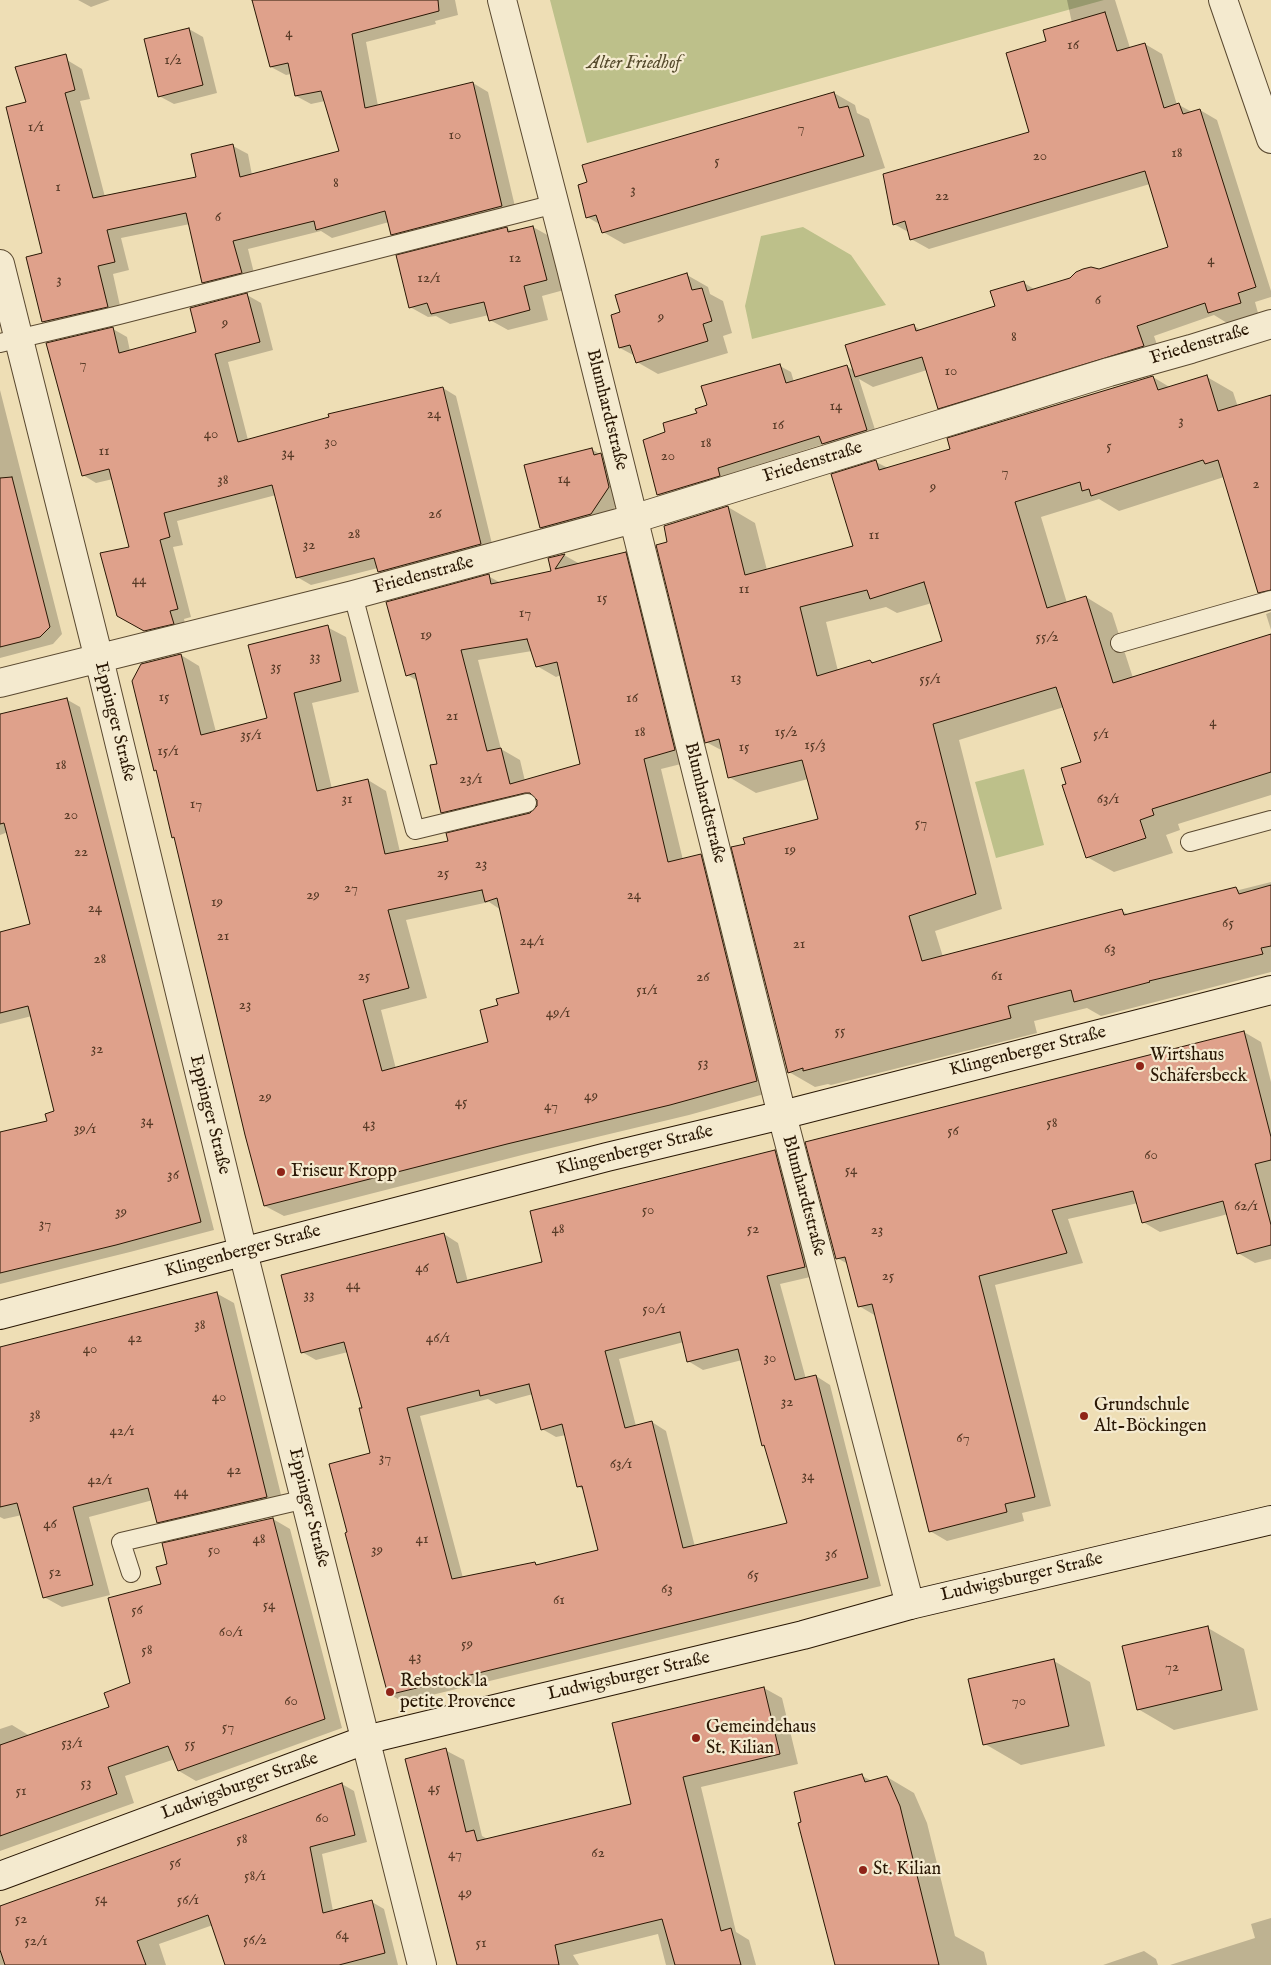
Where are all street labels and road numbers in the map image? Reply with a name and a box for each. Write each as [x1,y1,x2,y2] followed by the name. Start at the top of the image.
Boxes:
[1148,320,1252,370] street label: Friedenstraße
[581,347,631,473] street label: Blumhardtstraße
[761,438,865,488] street label: Friedenstraße
[372,552,476,600] street label: Friedenstraße
[89,660,139,784] street label: Eppinger Straße
[679,740,729,866] street label: Blumhardtstraße
[948,1022,1108,1082] street label: Klingenberger Straße
[184,1053,234,1177] street label: Eppinger Straße
[555,1121,715,1181] street label: Klingenberger Straße
[777,1133,829,1259] street label: Blumhardtstraße
[163,1221,323,1283] street label: Klingenberger Straße
[283,1446,333,1570] street label: Eppinger Straße
[939,1549,1105,1607] street label: Ludwigsburger Straße
[546,1648,712,1706] street label: Ludwigsburger Straße
[158,1749,322,1825] street label: Ludwigsburger Straße

